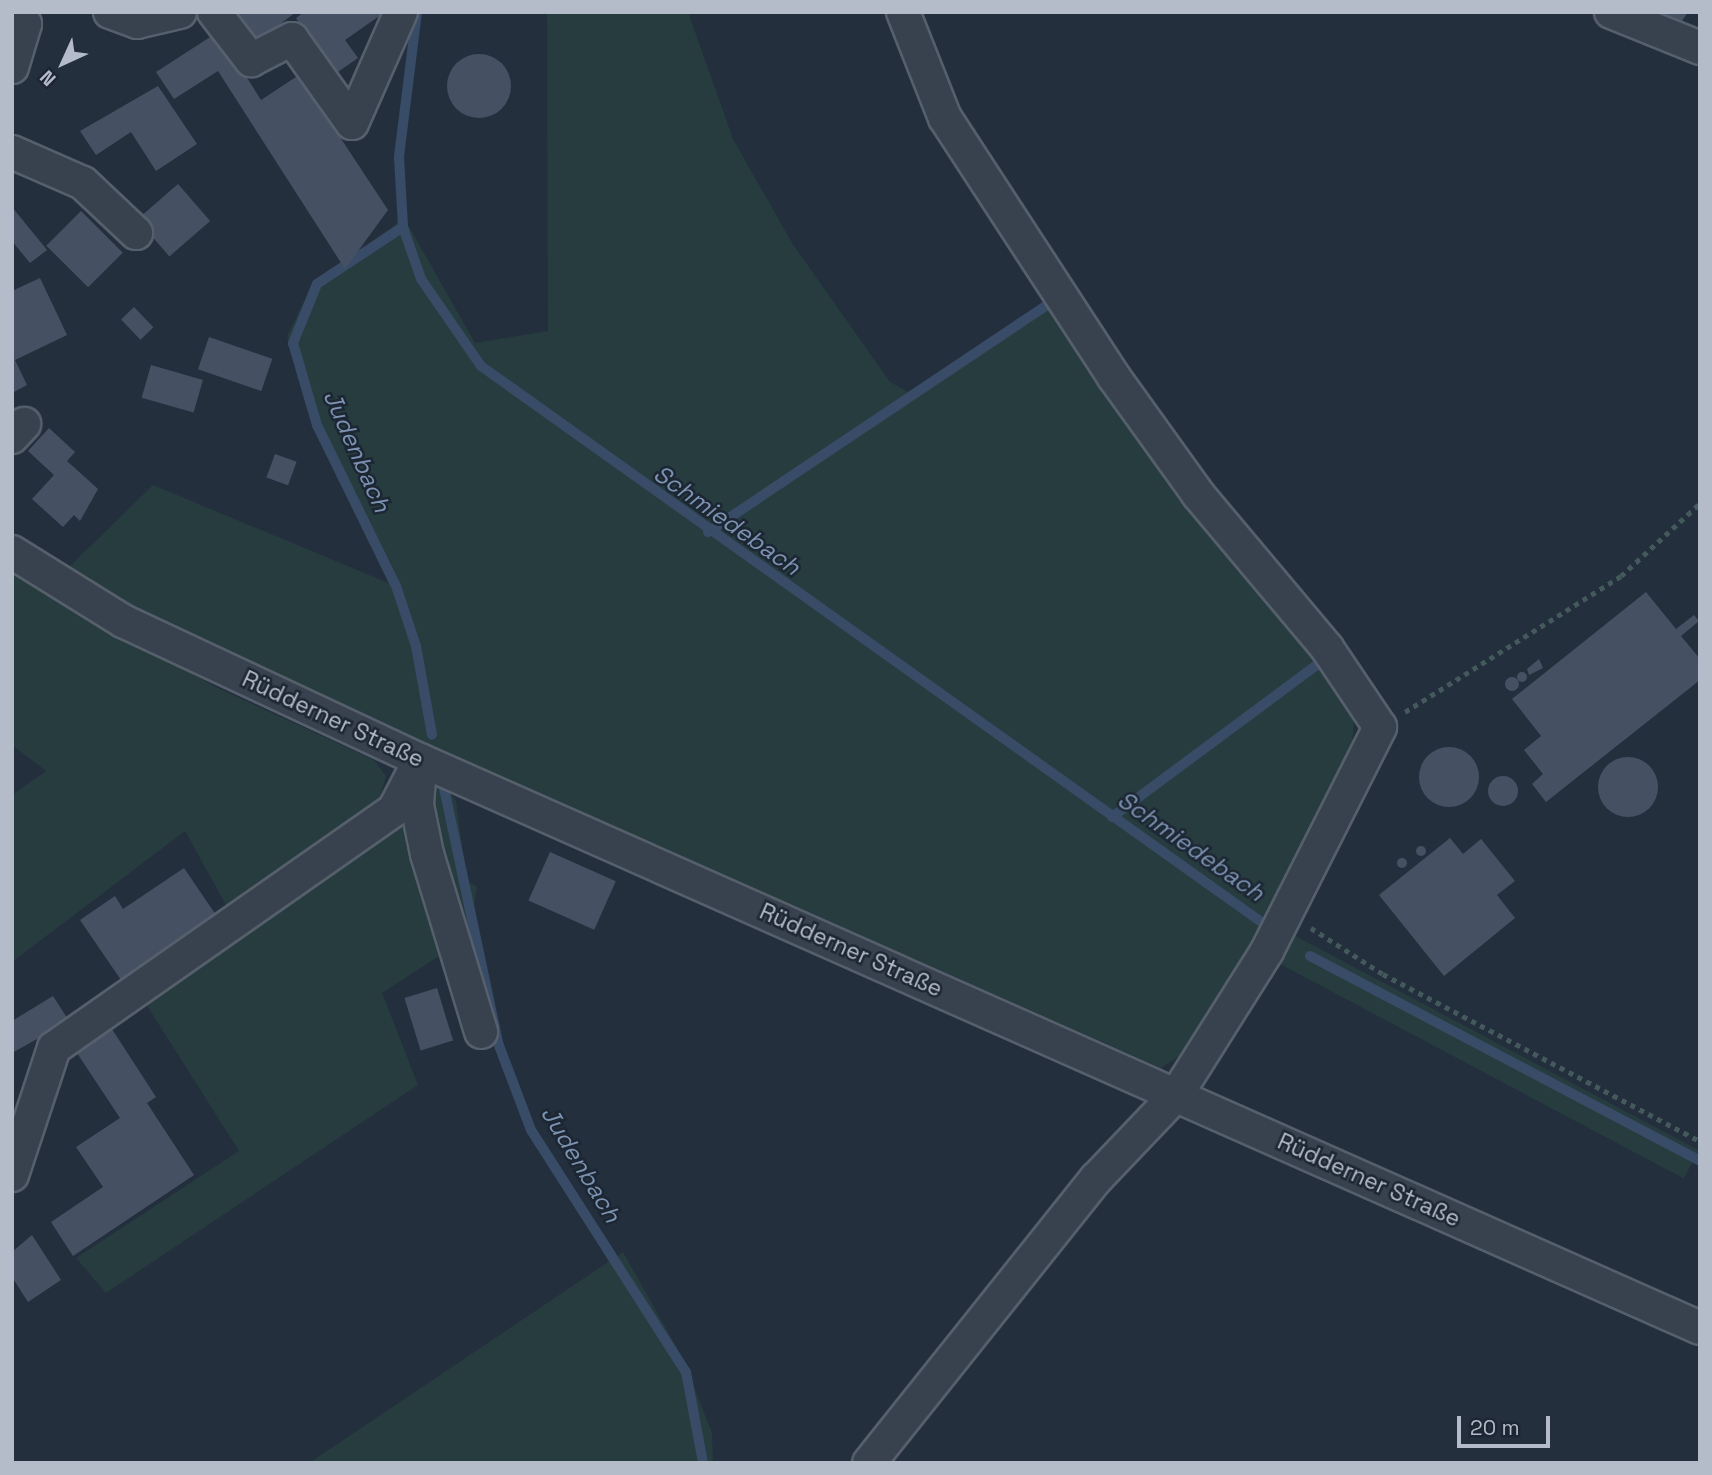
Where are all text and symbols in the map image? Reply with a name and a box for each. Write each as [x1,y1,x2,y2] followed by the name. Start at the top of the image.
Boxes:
[28,28,98,98] north arrow
[34,65,61,92] text: N
[317,385,397,517] water label: Judenbach
[648,459,806,581] water label: Schmiedebach
[238,665,428,773] street label: Rüdderner Straße
[1112,785,1270,907] water label: Schmiedebach
[755,897,947,1003] street label: Rüdderner Straße
[535,1101,627,1227] water label: Judenbach
[1273,1127,1465,1233] street label: Rüdderner Straße
[1460,1402,1553,1446] scale bar
[1470,1414,1520,1441] text: 20 m

